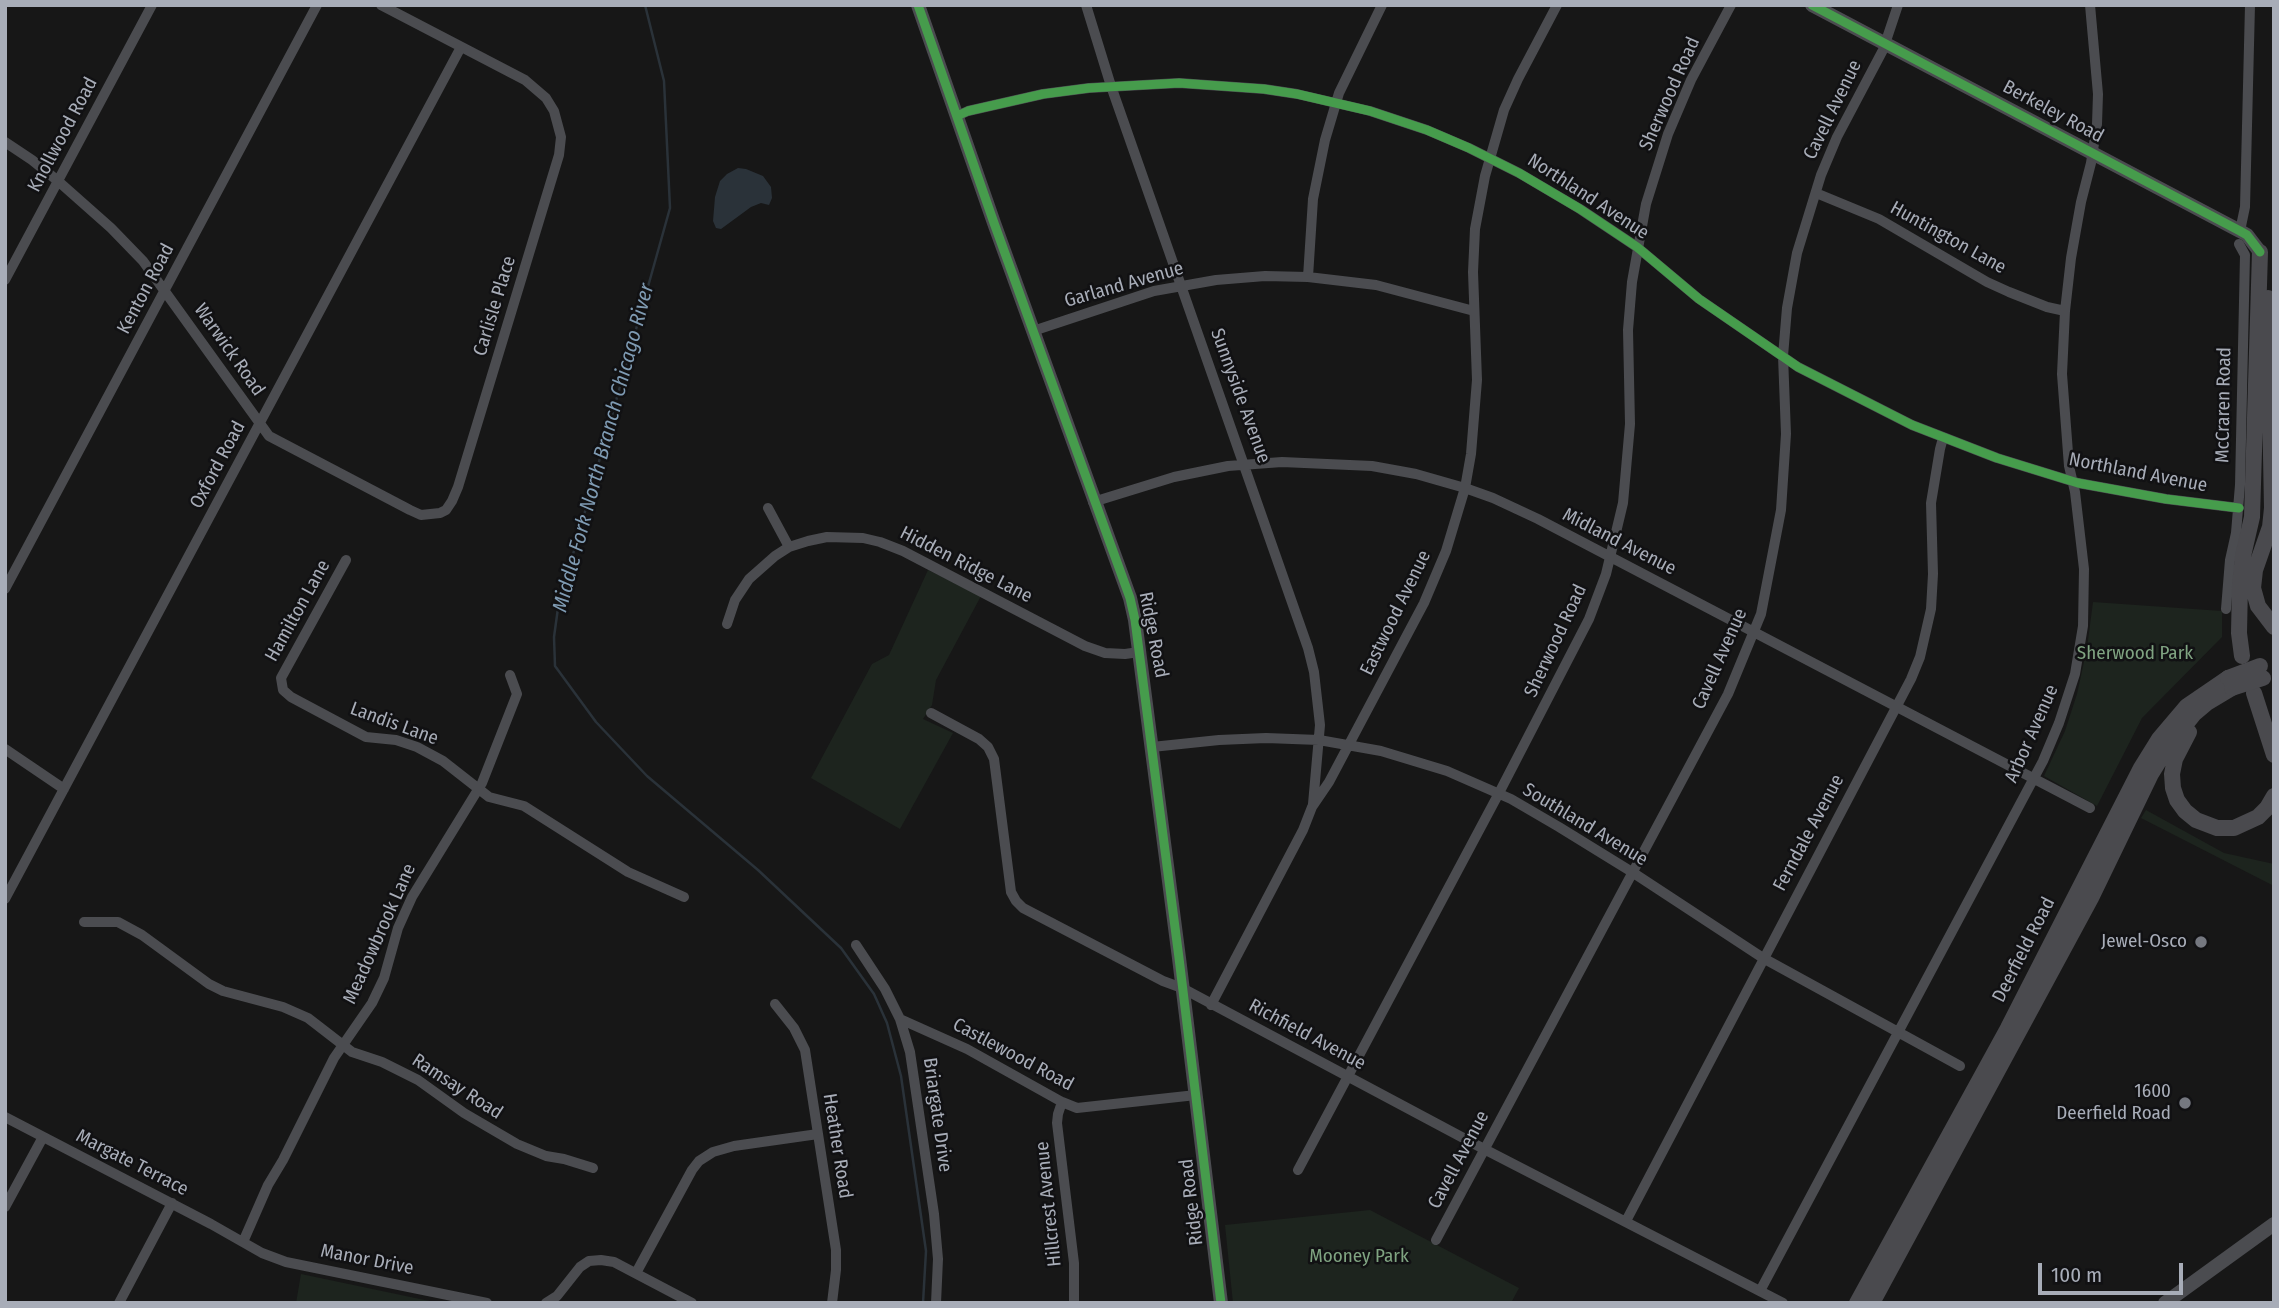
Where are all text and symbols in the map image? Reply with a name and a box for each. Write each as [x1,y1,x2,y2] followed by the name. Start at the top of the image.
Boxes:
[1635,34,1705,154] street label: Sherwood Road
[1799,57,1867,163] street label: Cavell Avenue
[23,74,103,196] street label: Knollwood Road
[1999,76,2107,148] street label: Berkeley Road
[1523,149,1653,245] street label: Northland Avenue
[1886,197,2010,279] street label: Huntington Lane
[113,240,179,338] street label: Kenton Road
[469,253,521,359] street label: Carlisle Place
[1062,257,1186,313] street label: Garland Avenue
[548,281,660,615] water label: Middle Fork North Branch Chicago River
[189,299,269,401] street label: Warwick Road
[1205,326,1275,466] street label: Sunnyside Avenue
[2212,347,2236,463] street label: McCraren Road
[185,417,251,513] street label: Oxford Road
[2067,448,2209,498] street label: Northland Avenue
[1558,504,1680,580] street label: Midland Avenue
[896,522,1036,608] street label: Hidden Ridge Lane
[1356,547,1436,679] street label: Eastwood Avenue
[261,556,335,666] street label: Hamilton Lane
[1520,581,1592,701] street label: Sherwood Road
[1133,590,1173,680] street label: Ridge Road
[1688,605,1752,713] street label: Cavell Avenue
[2077,643,2193,665] park label: Sherwood Park
[2000,681,2064,787] street label: Arbor Avenue
[347,698,441,750] street label: Landis Lane
[1769,771,1849,895] street label: Ferndale Avenue
[1518,779,1652,871] street label: Southland Avenue
[339,860,421,1008] street label: Meadowbrook Lane
[1988,894,2060,1006] street label: Deerfield Road
[2101,931,2187,953] place label: Jewel-Osco
[2193,934,2209,950] marker: Jewel-Osco
[1245,995,1369,1075] street label: Richfield Avenue
[949,1014,1077,1096] street label: Castlewood Road
[407,1049,507,1125] street label: Ramsay Road
[918,1056,956,1174] street label: Briargate Drive
[2056,1081,2171,1125] place label: 1600 Deerfield Road
[817,1092,857,1200] street label: Heather Road
[2177,1095,2193,1111] marker: 1600 Deerfield Road
[1424,1107,1494,1213] street label: Cavell Avenue
[72,1125,192,1201] street label: Margate Terrace
[1031,1140,1067,1268] street label: Hillcrest Avenue
[1175,1157,1209,1247] street label: Ridge Road
[319,1240,415,1280] street label: Manor Drive
[1309,1246,1409,1268] park label: Mooney Park
[2041,1248,2186,1292] scale bar
[2051,1262,2102,1288] text: 100 m

